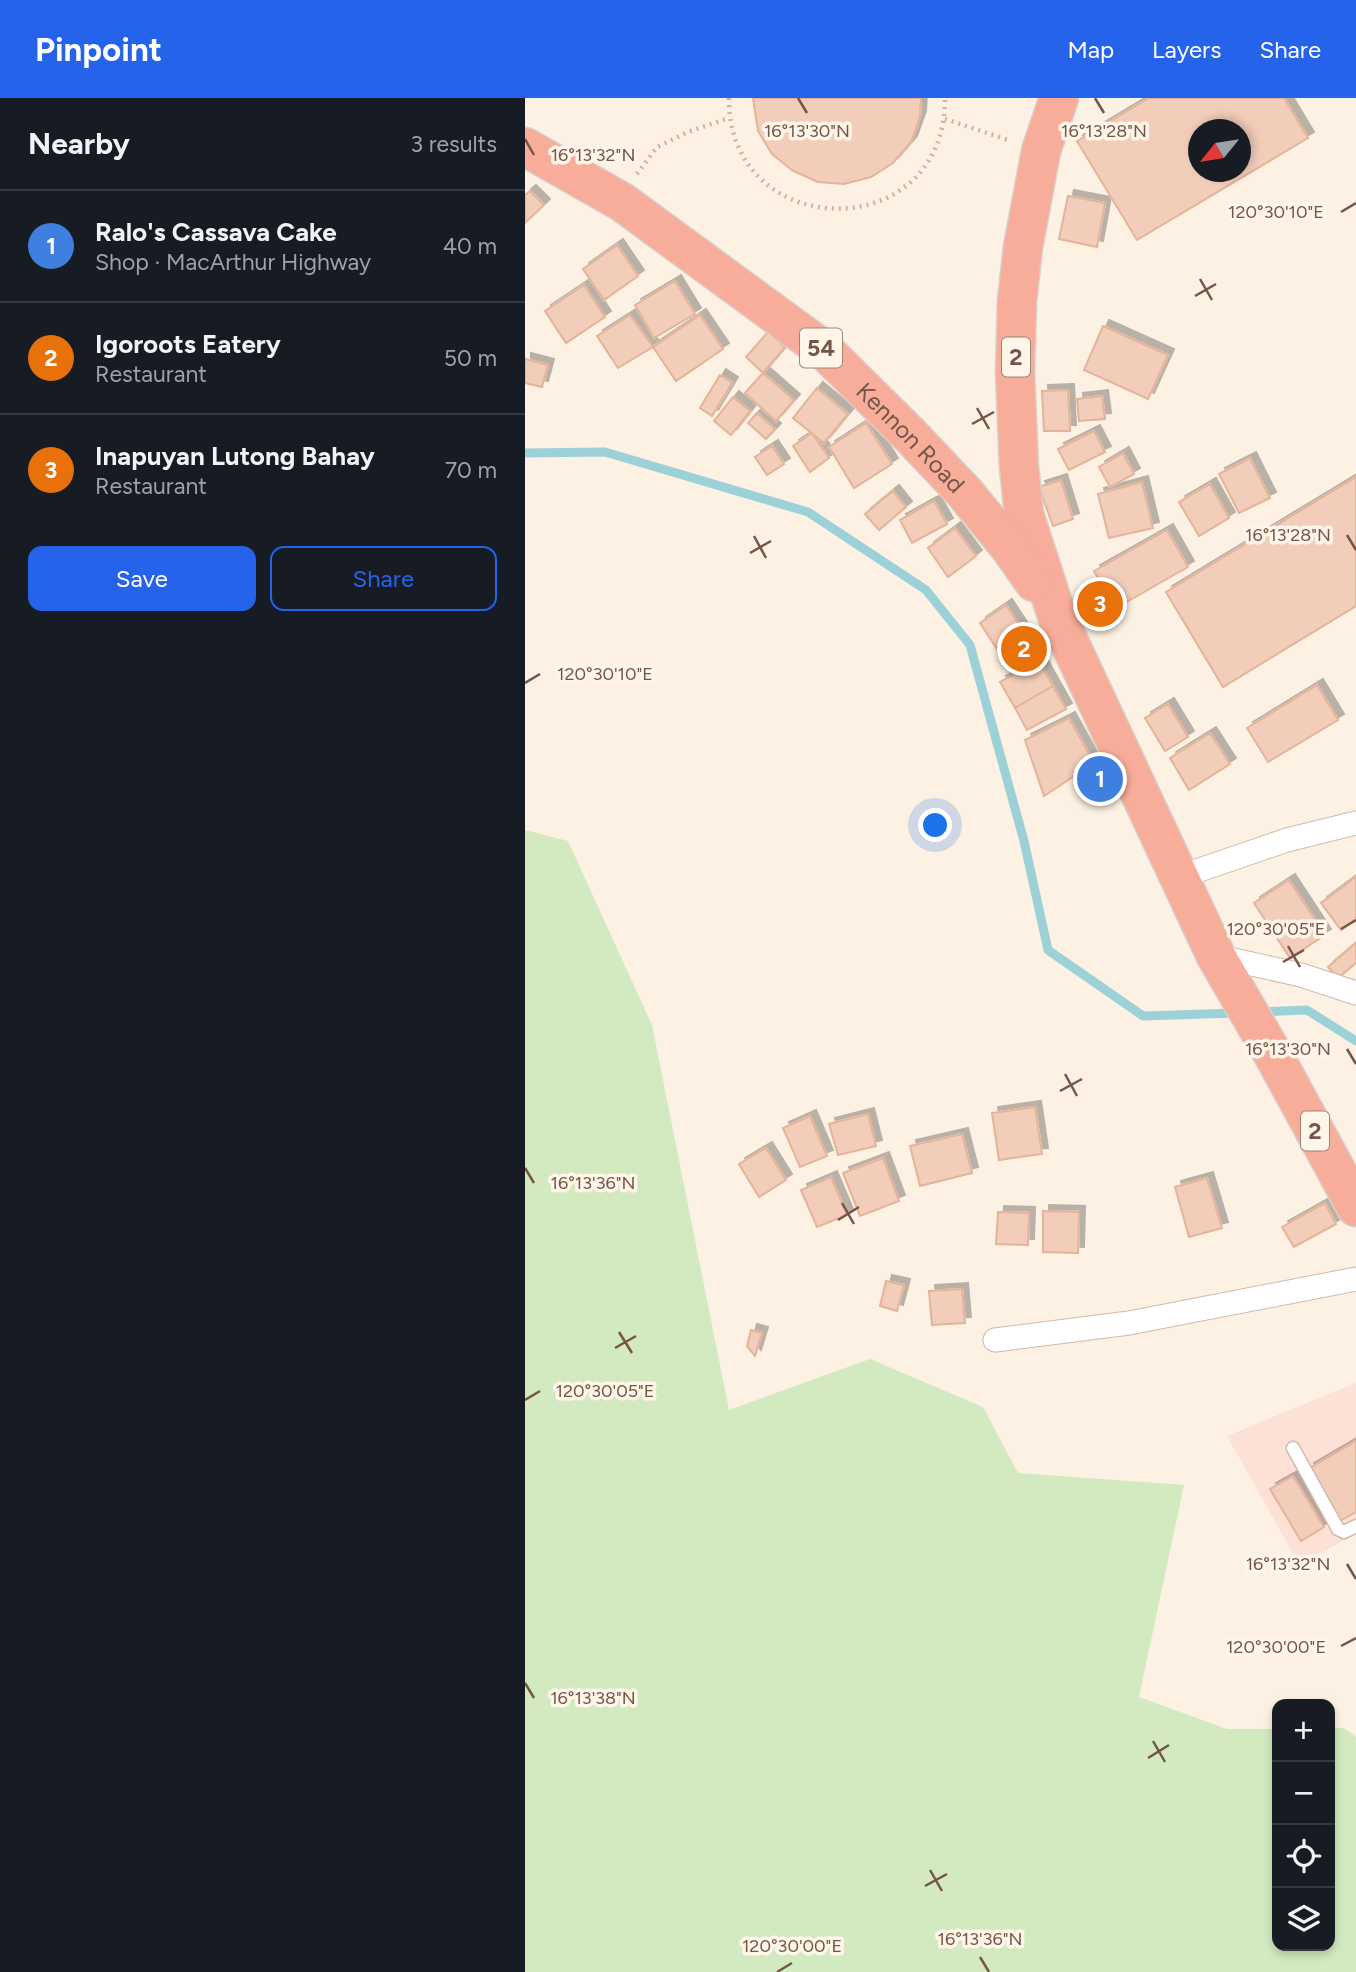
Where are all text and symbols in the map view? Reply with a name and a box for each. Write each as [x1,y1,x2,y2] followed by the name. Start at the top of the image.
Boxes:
[35,30,162,69] text: Pinpoint
[1067,35,1114,64] text: Map
[1152,35,1221,64] text: Layers
[1259,35,1321,64] text: Share
[1188,119,1251,182] north arrow
[764,120,850,142] text: 16°13'30"N
[1061,120,1147,142] text: 16°13'28"N
[28,125,130,162] text: Nearby
[410,130,497,158] text: 3 results
[551,144,635,166] text: 16°13'32"N
[1228,201,1324,223] text: 120°30'10"E
[95,216,337,248] text: Ralo's Cassava Cake
[46,232,56,260] text: 1
[443,232,497,260] text: 40 m
[95,248,371,276] text: Shop · MacArthur Highway
[95,328,281,360] text: Igoroots Eatery
[800,328,842,368] road number: 54
[1002,338,1030,376] road number: 2
[44,344,58,372] text: 2
[444,344,497,372] text: 50 m
[95,360,207,388] text: Restaurant
[851,376,971,498] street label: Kennon Road
[95,440,375,472] text: Inapuyan Lutong Bahay
[45,456,57,484] text: 3
[445,456,497,484] text: 70 m
[95,472,207,500] text: Restaurant
[1245,524,1331,546] text: 16°13'28"N
[28,546,256,611] button: Save
[270,546,497,611] button: Share
[1077,578,1123,630] pin: 3
[1001,623,1047,675] pin: 2
[557,663,653,685] text: 120°30'10"E
[1077,753,1123,805] pin: 1
[918,808,952,842] your location
[1227,918,1325,940] text: 120°30'05"E
[1245,1038,1331,1060] text: 16°13'30"N
[1301,1112,1329,1150] road number: 2
[551,1172,635,1194] text: 16°13'36"N
[556,1380,654,1402] text: 120°30'05"E
[1246,1553,1330,1575] text: 16°13'32"N
[1226,1636,1326,1658] text: 120°30'00"E
[550,1687,636,1709] text: 16°13'38"N
[1272,1699,1335,1951] map controls
[1272,1699,1335,1762] button: +
[1272,1762,1335,1825] button: −
[1272,1825,1335,1888] button: locate
[1272,1888,1335,1951] button: layers
[938,1928,1022,1950] text: 16°13'36"N
[742,1935,842,1957] text: 120°30'00"E

